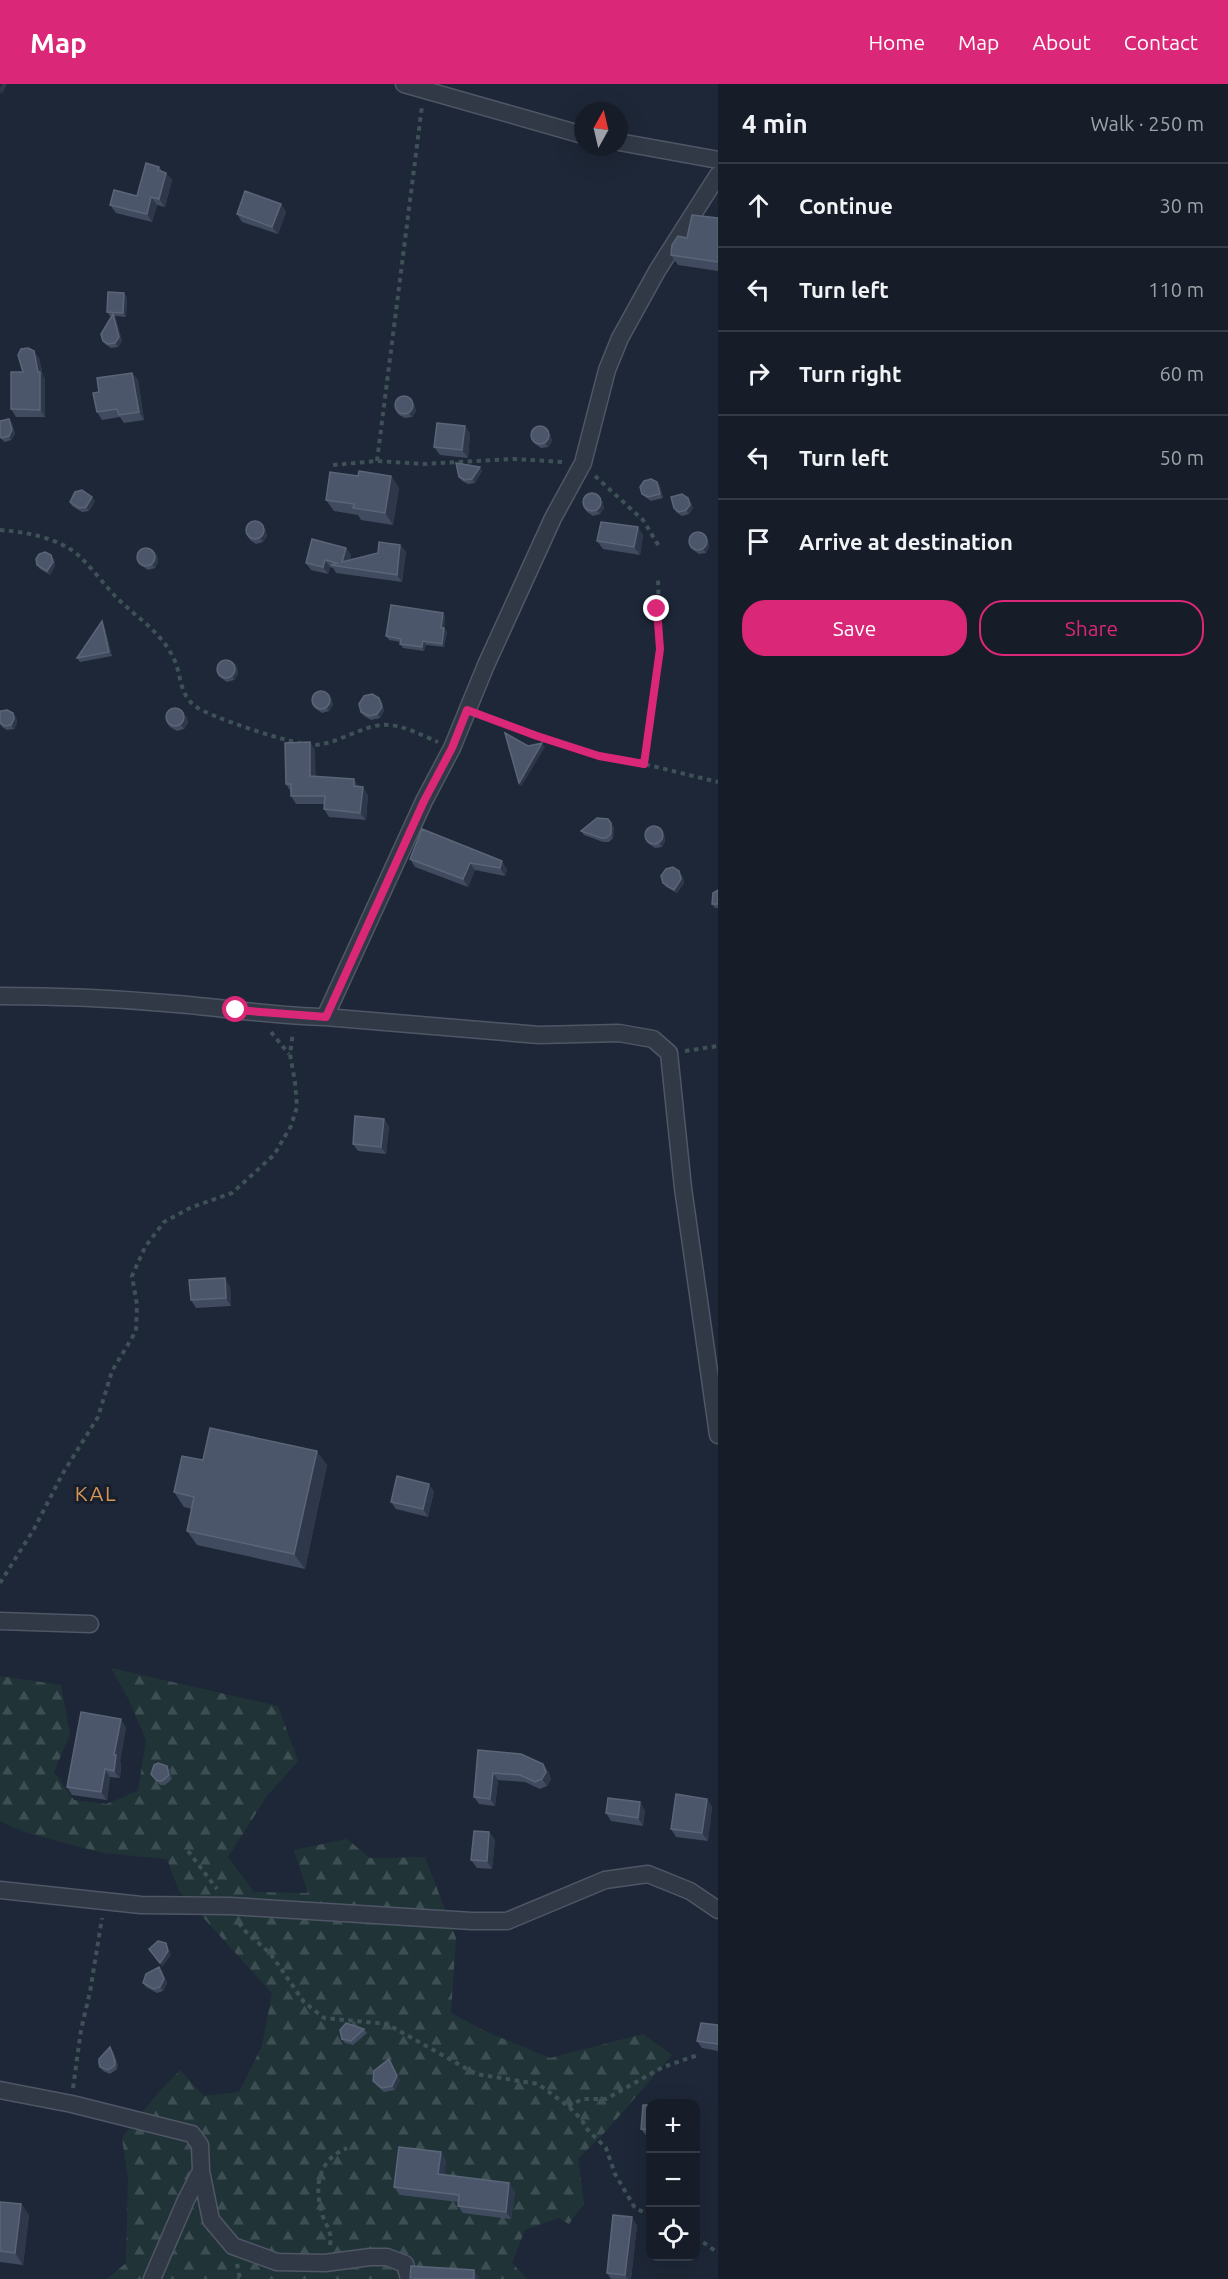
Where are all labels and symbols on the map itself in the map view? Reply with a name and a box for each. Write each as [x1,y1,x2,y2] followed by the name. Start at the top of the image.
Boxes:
[574,102,628,156] north arrow
[643,595,669,621] route end
[222,996,248,1022] route start
[75,1481,117,1505] district label: KAL

